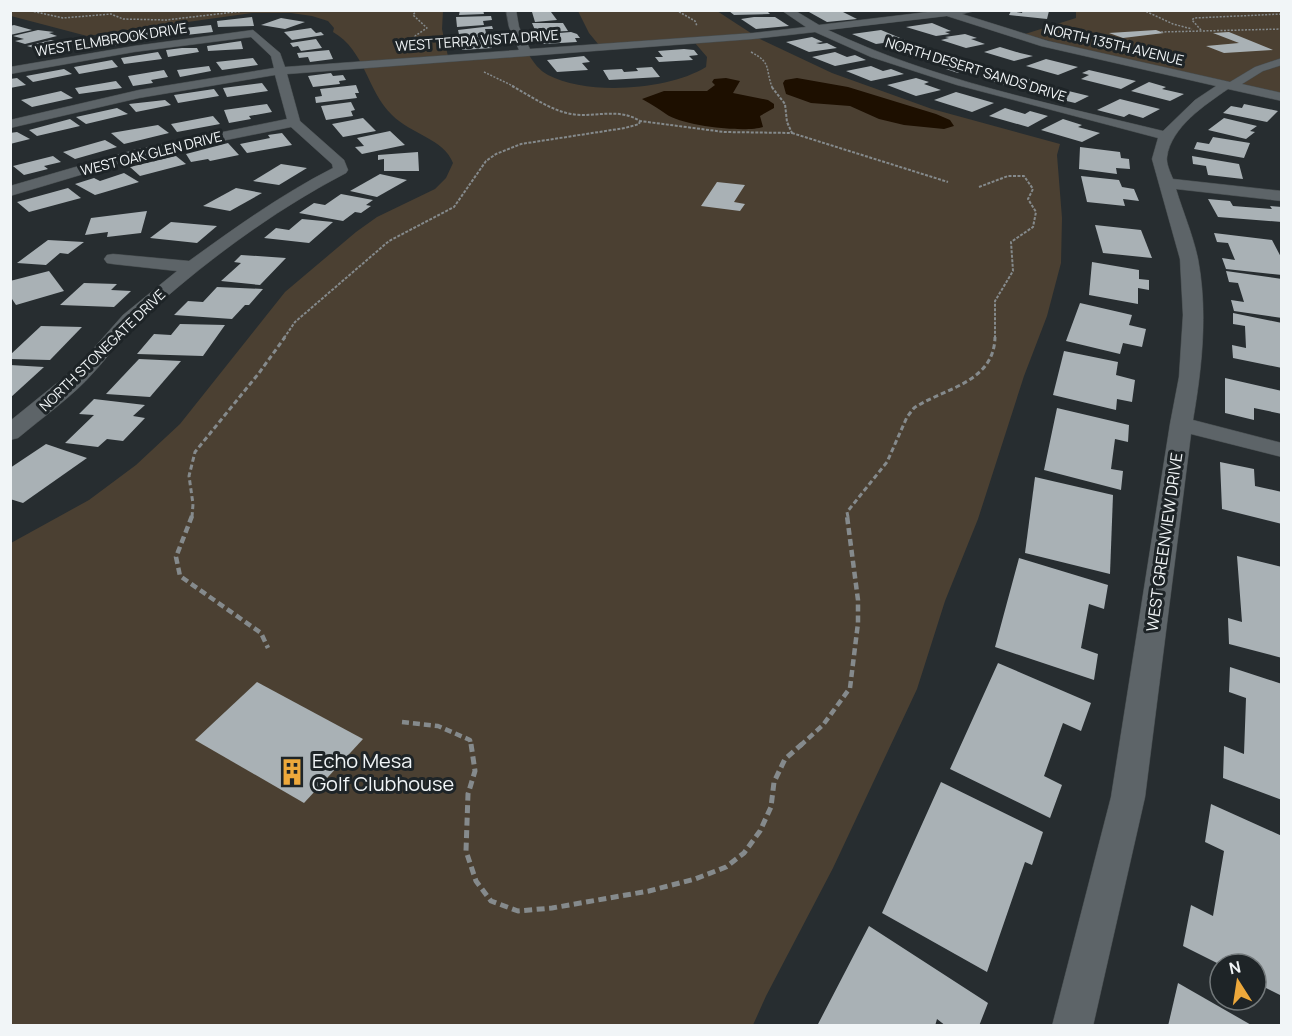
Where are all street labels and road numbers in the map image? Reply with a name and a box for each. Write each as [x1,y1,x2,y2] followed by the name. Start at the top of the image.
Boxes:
[34,18,188,60] street label: WEST ELMBROOK DRIVE
[1042,19,1186,69] street label: NORTH 135TH AVENUE
[395,25,559,55] street label: WEST TERRA VISTA DRIVE
[883,32,1069,106] street label: NORTH DESERT SANDS DRIVE
[78,126,224,180] street label: WEST OAK GLEN DRIVE
[35,285,169,415] street label: NORTH STONEGATE DRIVE
[1141,451,1187,633] street label: WEST GREENVIEW DRIVE

